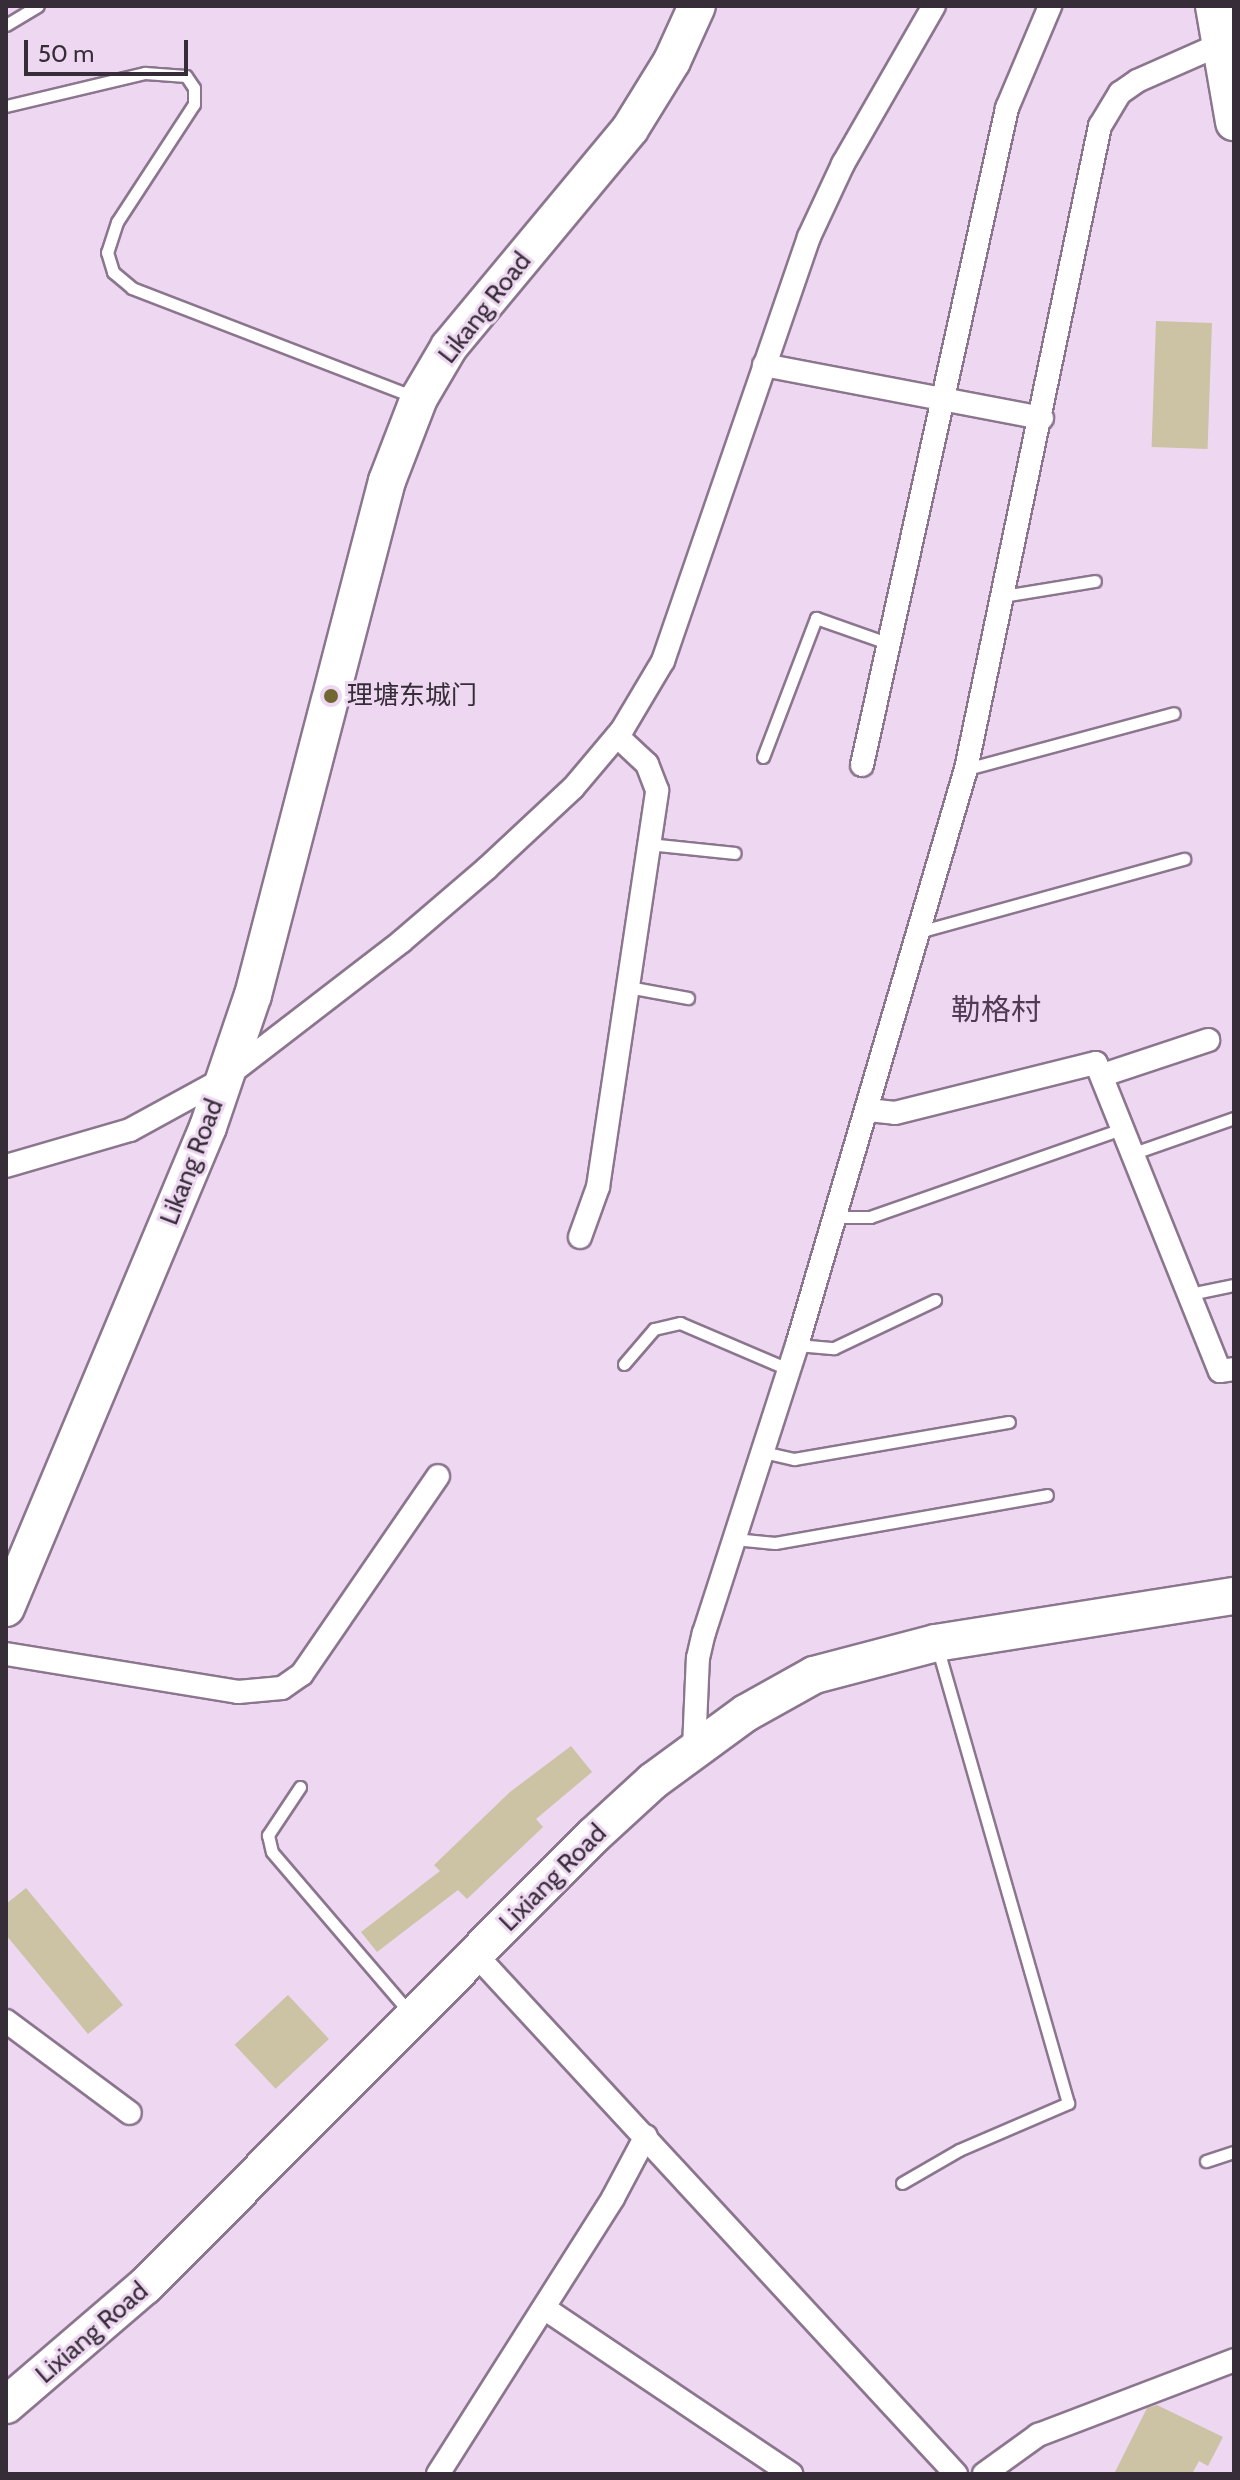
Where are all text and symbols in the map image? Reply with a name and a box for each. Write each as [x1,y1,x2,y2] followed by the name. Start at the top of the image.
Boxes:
[28,24,192,74] scale bar
[38,39,94,68] text: 50 m
[432,246,538,370] street label: Likang Road
[347,680,477,712] place label: 理塘东城门
[322,687,340,705] marker: 理塘东城门
[951,992,1041,1028] district label: 勒格村
[154,1095,230,1229] street label: Likang Road
[493,1818,613,1938] street label: Lixiang Road
[29,2276,155,2390] street label: Lixiang Road

